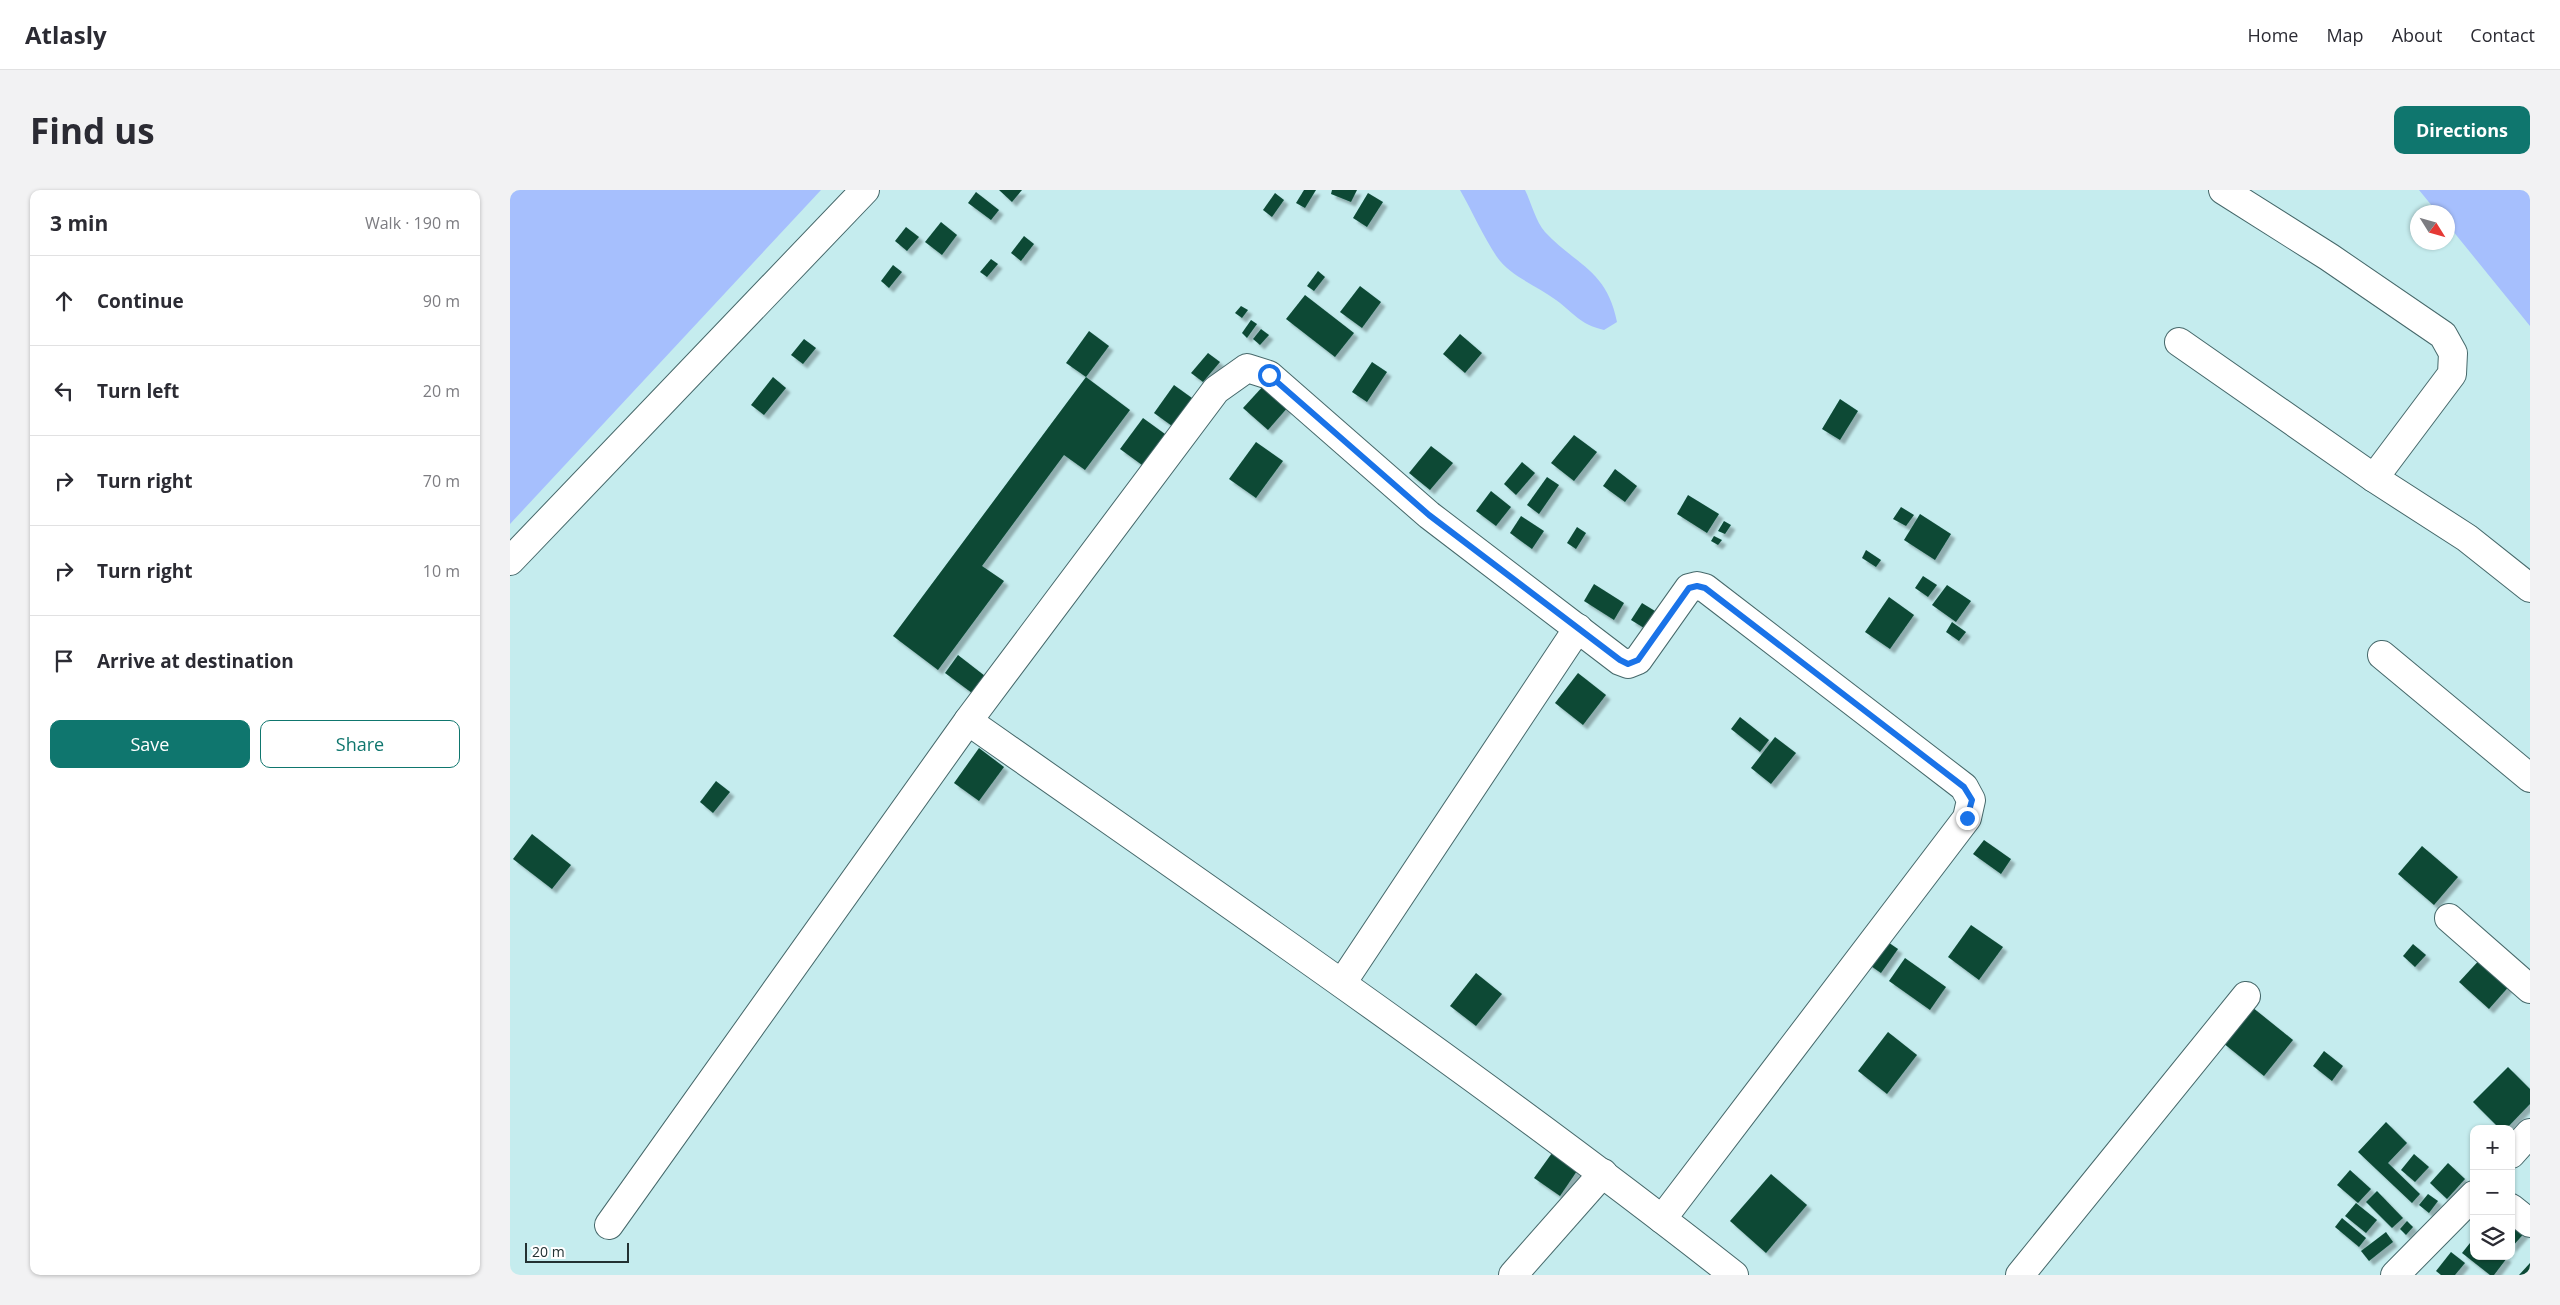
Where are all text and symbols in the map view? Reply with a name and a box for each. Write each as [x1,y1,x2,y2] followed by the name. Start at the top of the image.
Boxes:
[25,18,107,51] text: Atlasly
[2248,23,2298,47] text: Home
[2326,23,2364,47] text: Map
[2392,23,2442,47] text: About
[2470,23,2535,47] text: Contact
[2394,106,2530,154] button: Directions
[30,107,155,154] text: Find us
[2410,205,2455,250] north arrow
[50,209,108,237] text: 3 min
[365,212,460,234] text: Walk · 190 m
[50,287,78,315] icon: ahead
[97,288,184,314] text: Continue
[423,290,460,312] text: 90 m
[1258,364,1281,387] route start
[50,377,78,405] icon: left
[97,378,179,404] text: Turn left
[423,380,460,402] text: 20 m
[50,467,78,495] icon: right
[97,468,192,494] text: Turn right
[423,470,460,492] text: 70 m
[50,557,78,585] icon: right
[97,558,192,584] text: Turn right
[423,560,460,582] text: 10 m
[50,647,78,675] icon: arrive
[97,648,294,674] text: Arrive at destination
[50,720,250,768] button: Save
[260,720,460,768] button: Share
[1956,807,1979,830] route end
[2470,1125,2515,1260] map controls
[2470,1125,2515,1170] button: +
[2470,1170,2515,1215] button: −
[2470,1215,2515,1260] button: layers
[525,1240,629,1263] scale bar
[532,1242,565,1261] text: 20 m

